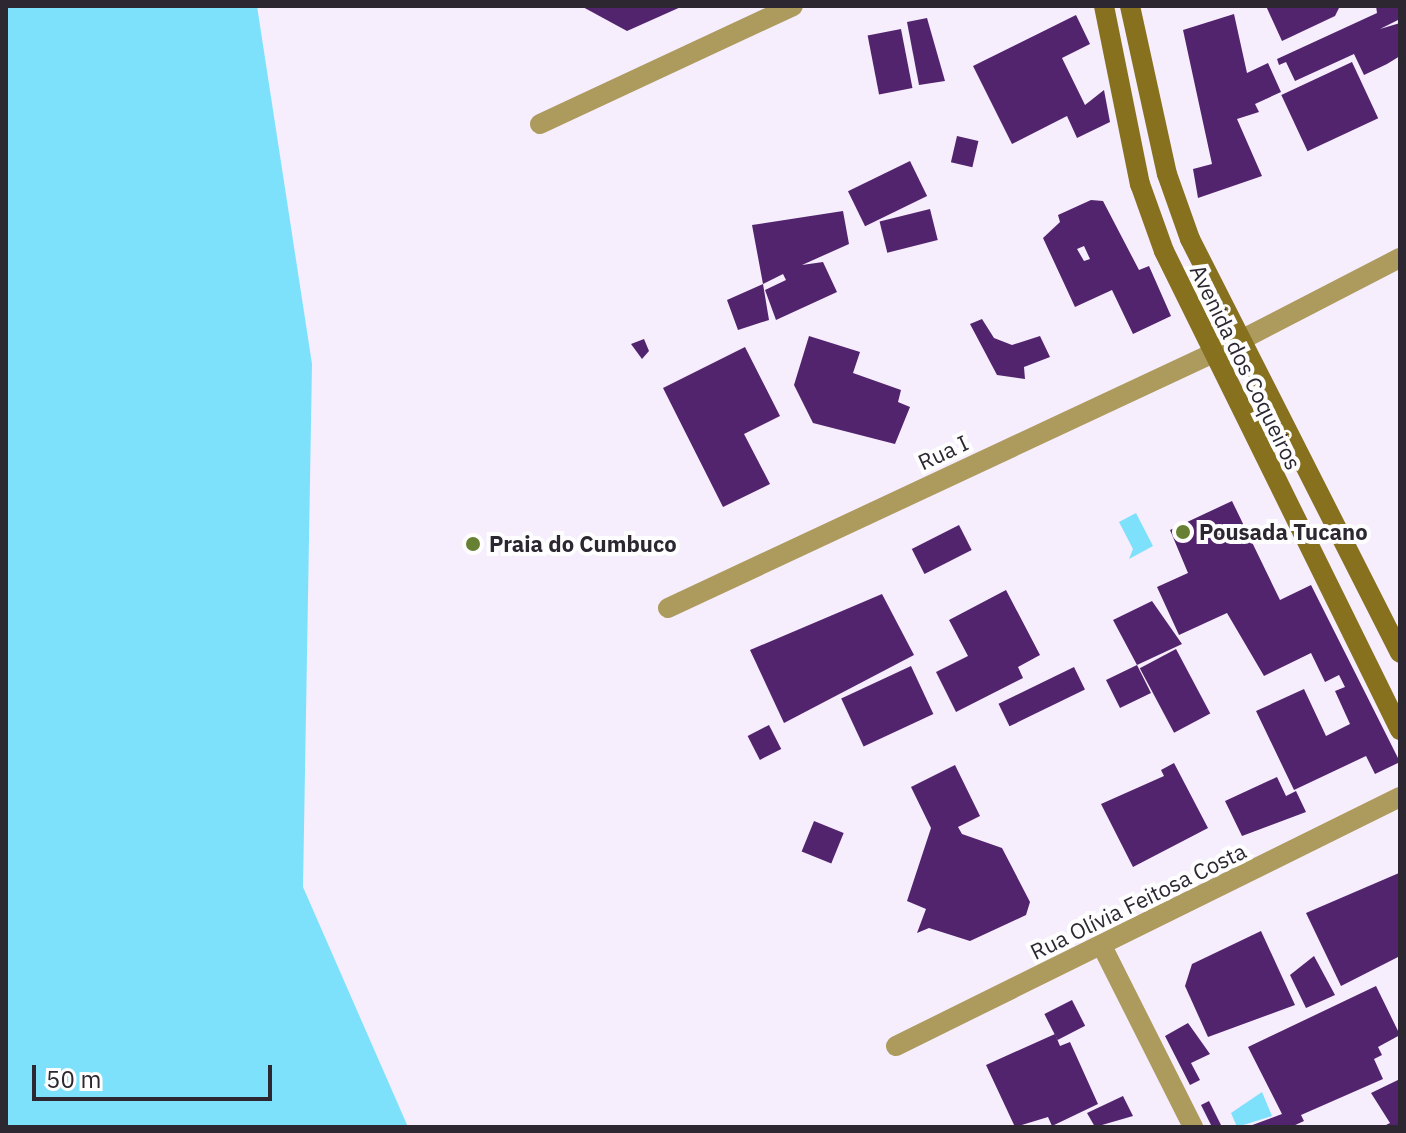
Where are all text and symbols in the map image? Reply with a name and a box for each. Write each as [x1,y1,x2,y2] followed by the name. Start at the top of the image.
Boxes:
[1185,260,1307,474] street label: Avenida dos Coqueiros
[914,429,972,475] street label: Rua I
[1199,519,1368,545] place label: Pousada Tucano
[1174,523,1192,541] marker: Pousada Tucano
[489,531,677,557] place label: Praia do Cumbuco
[464,535,482,553] marker: Praia do Cumbuco
[1026,837,1250,965] street label: Rua Olívia Feitosa Costa
[36,1049,276,1099] scale bar
[46,1063,101,1095] text: 50 m

